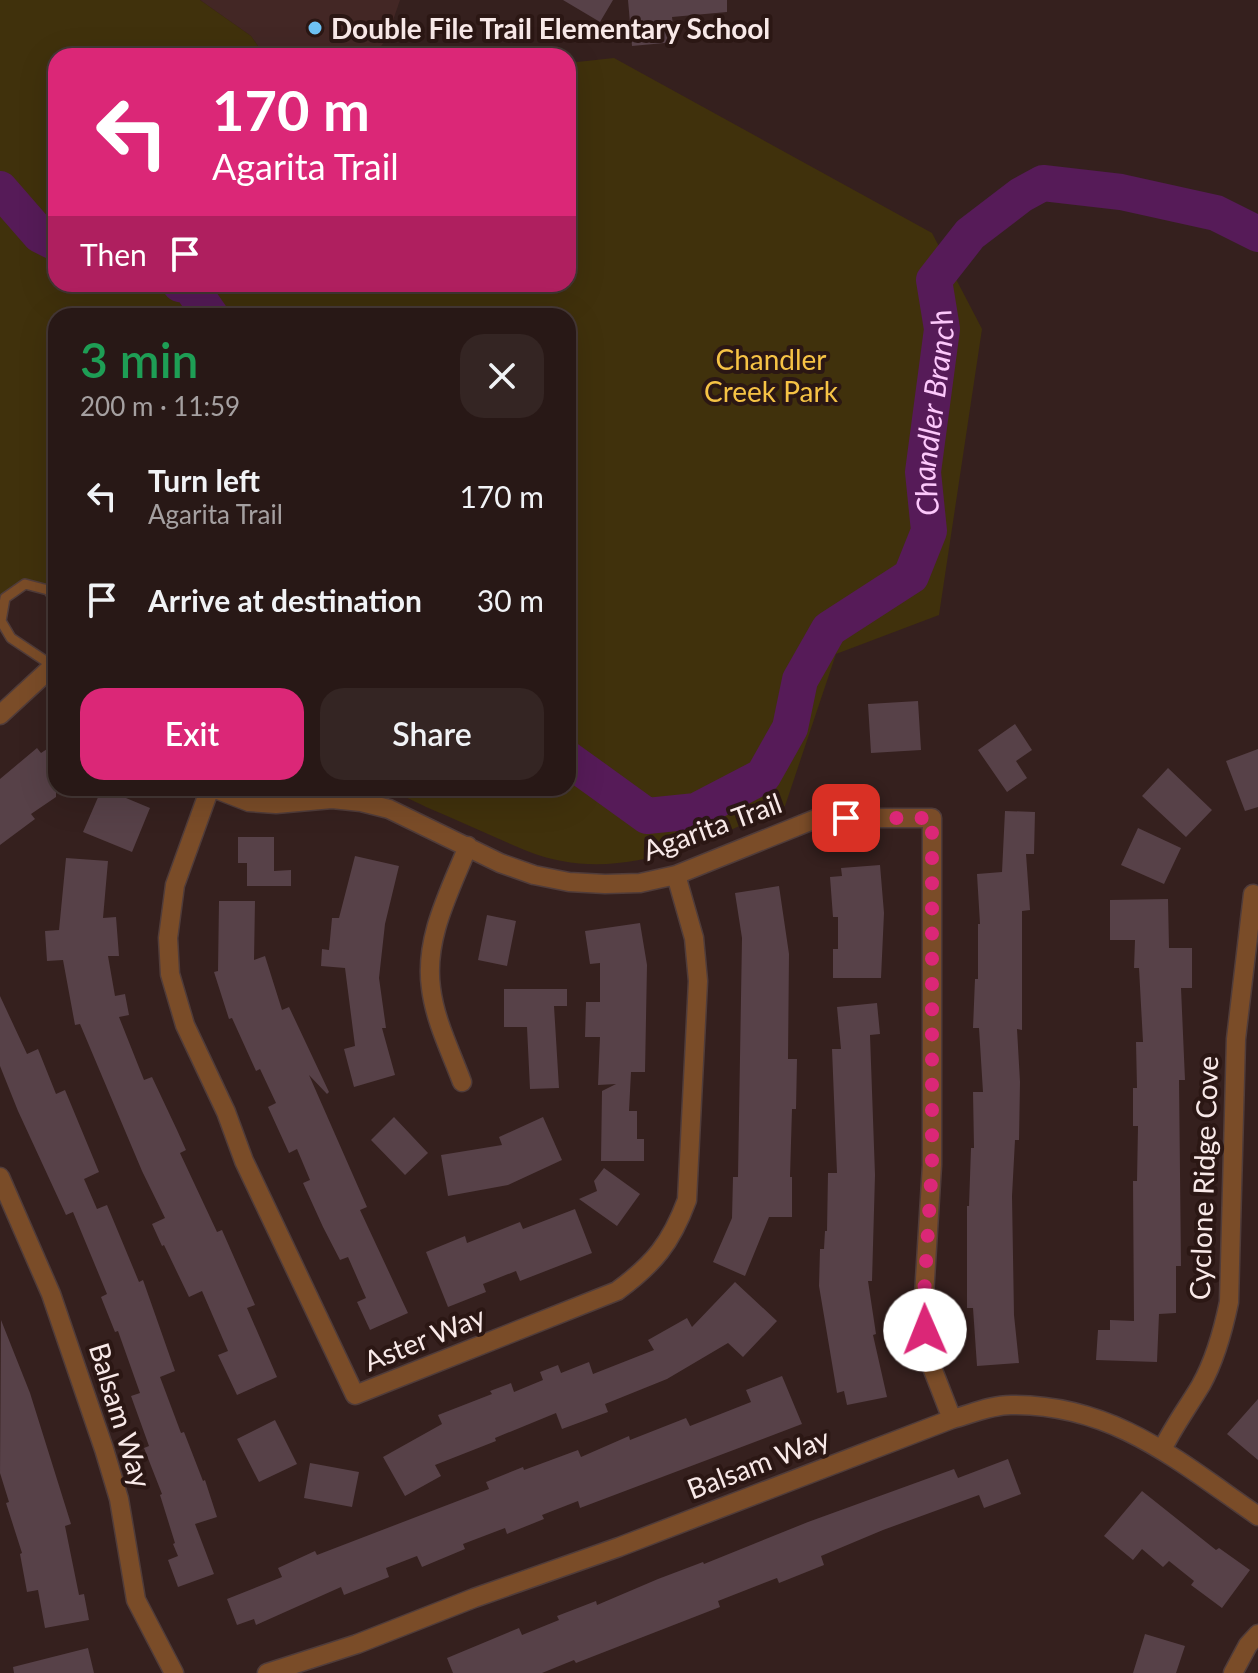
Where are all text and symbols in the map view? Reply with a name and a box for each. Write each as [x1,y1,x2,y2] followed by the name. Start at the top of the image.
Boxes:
[331,11,770,45] place label: Double File Trail Elementary School
[306,19,324,37] marker: Double File Trail Elementary School
[212,76,370,143] text: 170 m
[80,80,184,184] icon: left
[212,144,399,188] text: Agarita Trail
[163,232,207,276] icon: arrive
[80,236,147,272] text: Then
[905,307,960,518] water label: Chandler Branch
[80,331,198,388] text: 3 min
[460,334,544,418] button: close
[704,342,839,408] park label: Chandler Creek Park
[80,390,240,422] text: 200 m · 11:59
[148,462,260,498] text: Turn left
[80,474,124,518] icon: left
[459,478,544,514] text: 170 m
[148,498,283,530] text: Agarita Trail
[80,578,124,622] icon: arrive
[148,582,422,618] text: Arrive at destination
[477,582,544,618] text: 30 m
[80,688,304,780] button: Exit
[320,688,544,780] button: Share
[812,784,880,852] pin
[638,785,786,867] street label: Agarita Trail
[824,796,868,840] icon: arrive
[1182,1055,1224,1301] street label: Cyclone Ridge Cove
[883,1288,967,1372] position arrow
[358,1298,490,1378] street label: Aster Way
[83,1338,159,1492] street label: Balsam Way
[682,1420,834,1506] street label: Balsam Way

